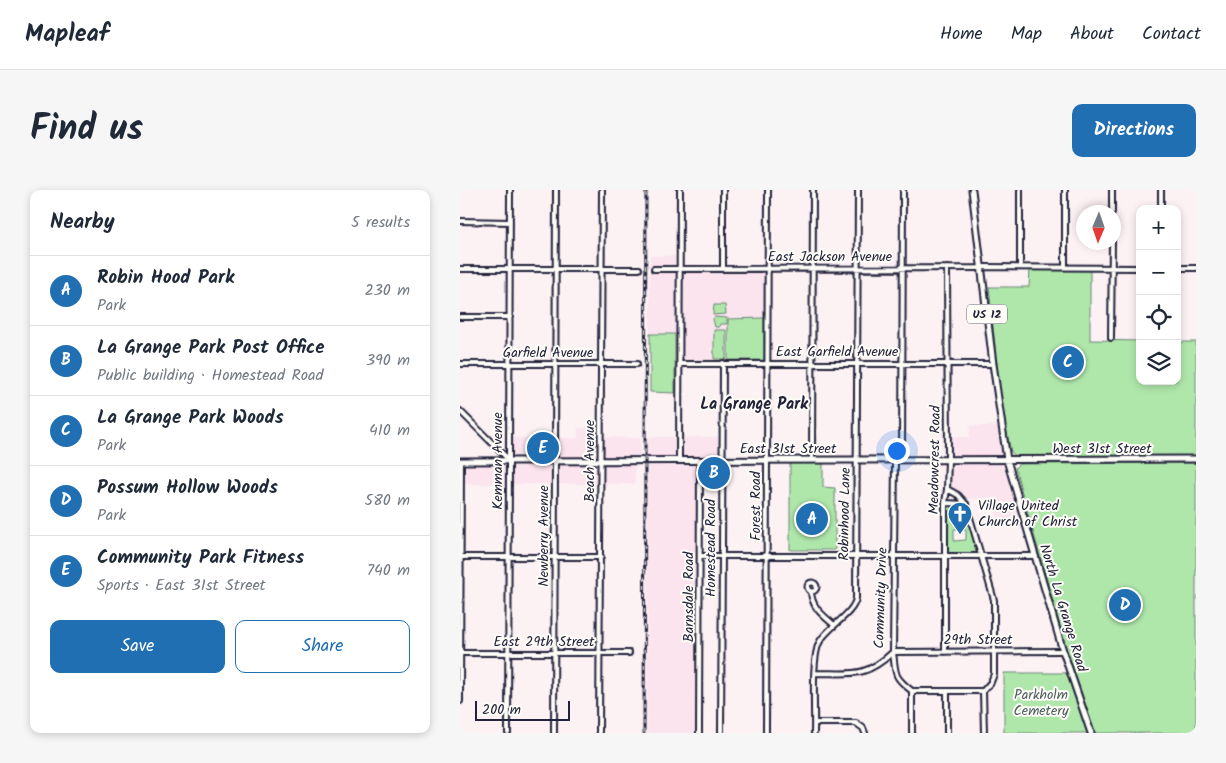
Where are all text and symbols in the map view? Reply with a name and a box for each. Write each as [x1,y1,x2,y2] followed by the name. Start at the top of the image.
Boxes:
[25,15,109,54] text: Mapleaf
[940,20,983,49] text: Home
[1011,20,1042,49] text: Map
[1070,20,1114,49] text: About
[1142,20,1201,49] text: Contact
[30,102,143,158] text: Find us
[1072,104,1196,157] button: Directions
[1076,205,1121,250] north arrow
[1136,205,1181,385] map controls
[1136,205,1181,250] button: +
[50,206,115,239] text: Nearby
[351,210,410,235] text: 5 results
[768,246,893,268] street label: East Jackson Avenue
[1136,250,1181,295] button: −
[97,263,234,293] text: Robin Hood Park
[61,278,71,303] text: A
[364,278,410,303] text: 230 m
[97,293,126,318] text: Park
[1136,295,1181,340] button: locate
[967,305,1007,324] road number: US 12
[97,333,325,363] text: La Grange Park Post Office
[1136,340,1181,385] button: layers
[776,341,899,363] street label: East Garfield Avenue
[503,342,594,364] street label: Garfield Avenue
[1052,343,1084,381] pin: C
[61,348,71,373] text: B
[366,348,410,373] text: 390 m
[97,363,324,388] text: Public building · Homestead Road
[700,392,809,417] district label: La Grange Park
[97,403,284,433] text: La Grange Park Woods
[923,404,947,515] street label: Meadowcrest Road
[487,411,509,510] street label: Kemman Avenue
[61,418,71,443] text: C
[369,418,410,443] text: 410 m
[579,419,601,502] street label: Beach Avenue
[527,429,559,467] pin: E
[97,433,126,458] text: Park
[740,438,837,460] street label: East 31st Street
[884,438,910,464] your location
[1052,438,1152,460] street label: West 31st Street
[698,454,730,492] pin: B
[833,466,857,561] street label: Robinhood Lane
[745,470,767,541] street label: Forest Road
[97,473,278,503] text: Possum Hollow Woods
[533,485,555,587] street label: Newberry Avenue
[61,488,71,513] text: D
[365,488,410,513] text: 580 m
[978,495,1078,533] place label: Village United Church of Christ
[700,498,722,597] street label: Homestead Road
[796,500,828,538] pin: A
[947,501,973,535] church icon: Village United Church of Christ
[97,503,126,528] text: Park
[1033,541,1093,676] street label: North La Grange Road
[97,543,304,573] text: Community Park Fitness
[868,546,894,649] street label: Community Drive
[678,551,700,642] street label: Barnsdale Road
[62,558,70,583] text: E
[367,558,410,583] text: 740 m
[97,573,266,598] text: Sports · East 31st Street
[1109,586,1141,624] pin: D
[50,620,225,673] button: Save
[235,620,410,673] button: Share
[943,629,1013,651] street label: 29th Street
[494,631,595,653] street label: East 29th Street
[1013,684,1069,722] park label: Parkholm Cemetery
[475,698,570,721] scale bar
[482,699,521,721] text: 200 m

